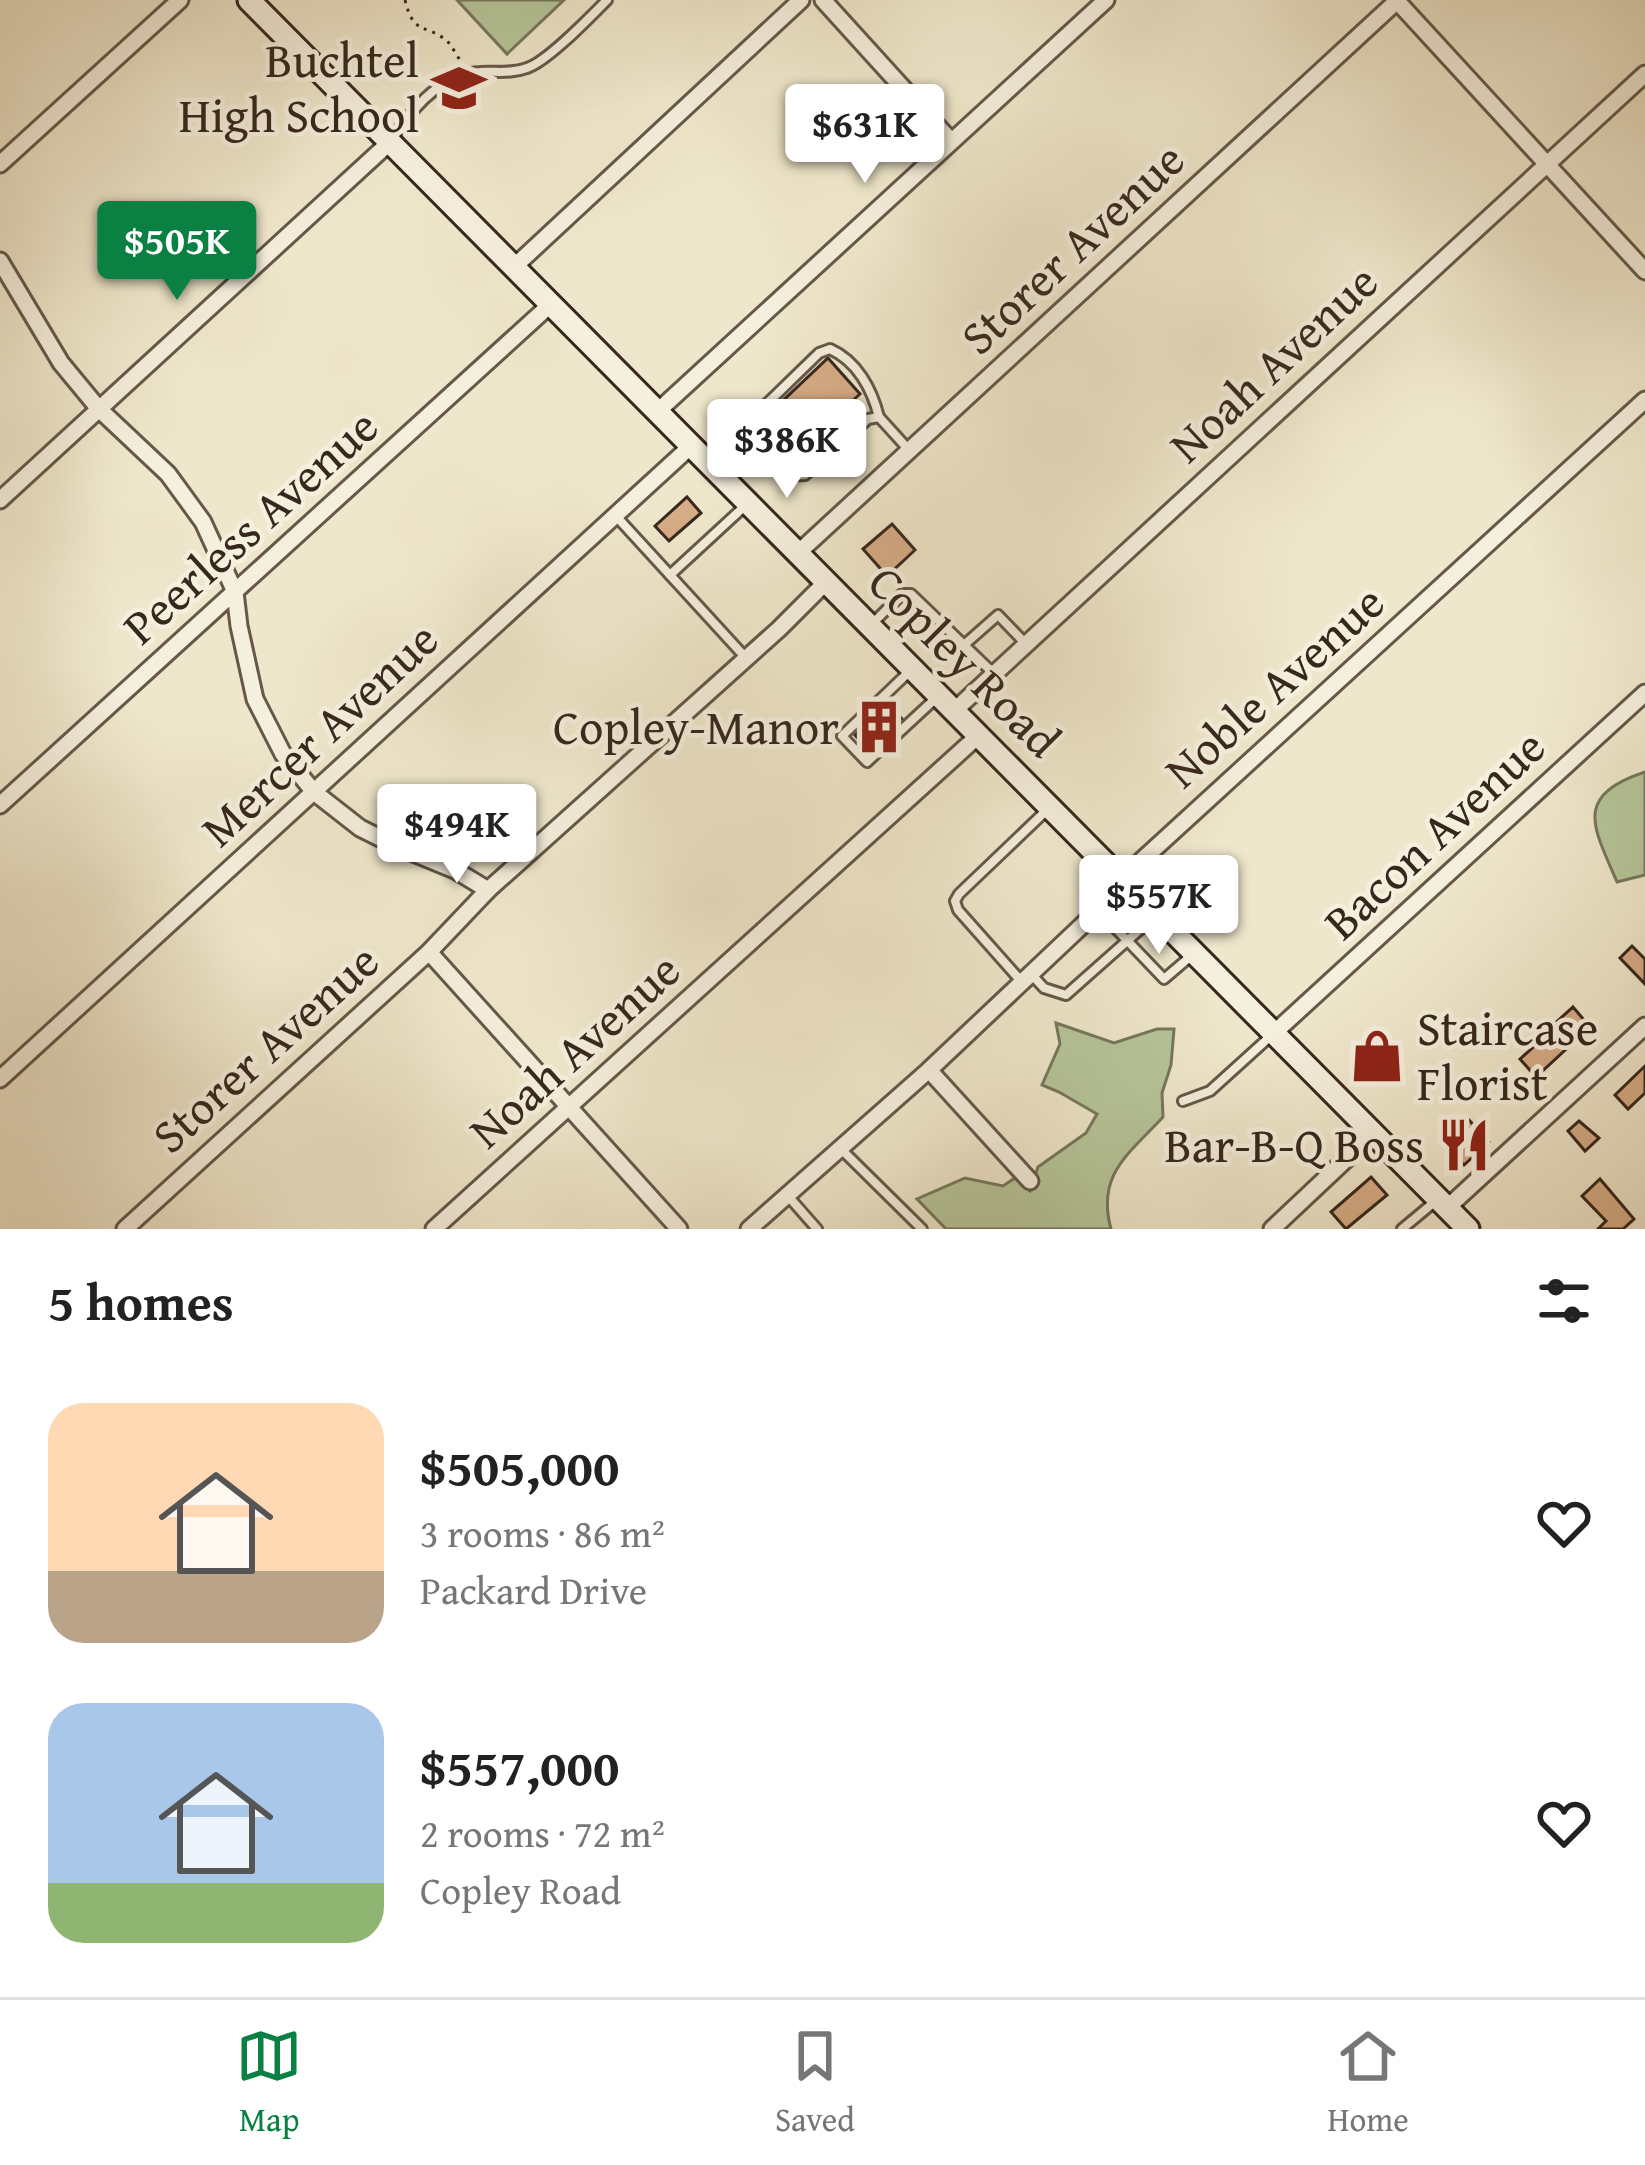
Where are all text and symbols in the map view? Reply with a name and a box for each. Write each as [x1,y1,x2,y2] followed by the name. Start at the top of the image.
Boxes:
[179,24,419,150] place label: Buchtel High School
[430,59,488,117] school or university icon: Buchtel High School
[781,84,949,186] pin: $631K
[812,94,918,151] text: $631K
[943,125,1200,371] street label: Storer Avenue
[93,201,261,303] pin: $505K
[124,211,230,268] text: $505K
[1152,247,1393,478] street label: Noah Avenue
[106,391,393,660] street label: Peerless Avenue
[703,399,871,501] pin: $386K
[734,409,840,466] text: $386K
[853,548,1078,773] street label: Copley Road
[1148,567,1400,804] street label: Noble Avenue
[184,604,454,863] street label: Mercer Avenue
[553,691,839,762] place label: Copley-Manor
[850,698,908,756] building icon: Copley-Manor
[1307,712,1561,955] street label: Bacon Avenue
[373,784,541,886] pin: $494K
[404,794,510,851] text: $494K
[1075,855,1243,957] pin: $557K
[1106,865,1212,922] text: $557K
[135,926,394,1169] street label: Storer Avenue
[452,935,695,1164] street label: Noah Avenue
[1417,992,1598,1118] place label: Staircase Florist
[1348,1027,1406,1085] shop icon: Staircase Florist
[1165,1109,1424,1180] place label: Bar-B-Q Boss
[1435,1116,1493,1174] restaurant icon: Bar-B-Q Boss
[48,1264,234,1339] text: 5 homes
[1531,1268,1597,1334] icon: filters
[420,1429,619,1504] text: $505,000
[144,1451,288,1595] icon: home
[1531,1490,1597,1556] icon: heart
[420,1504,665,1561] text: 3 rooms · 86 m²
[420,1561,647,1618] text: Packard Drive
[420,1729,619,1804] text: $557,000
[144,1751,288,1895] icon: home
[1531,1790,1597,1856] icon: heart
[420,1804,665,1861] text: 2 rooms · 72 m²
[420,1861,621,1918] text: Copley Road
[236,2023,302,2143] tab: Map
[775,2023,855,2143] tab: Saved
[1327,2023,1409,2143] tab: Home

